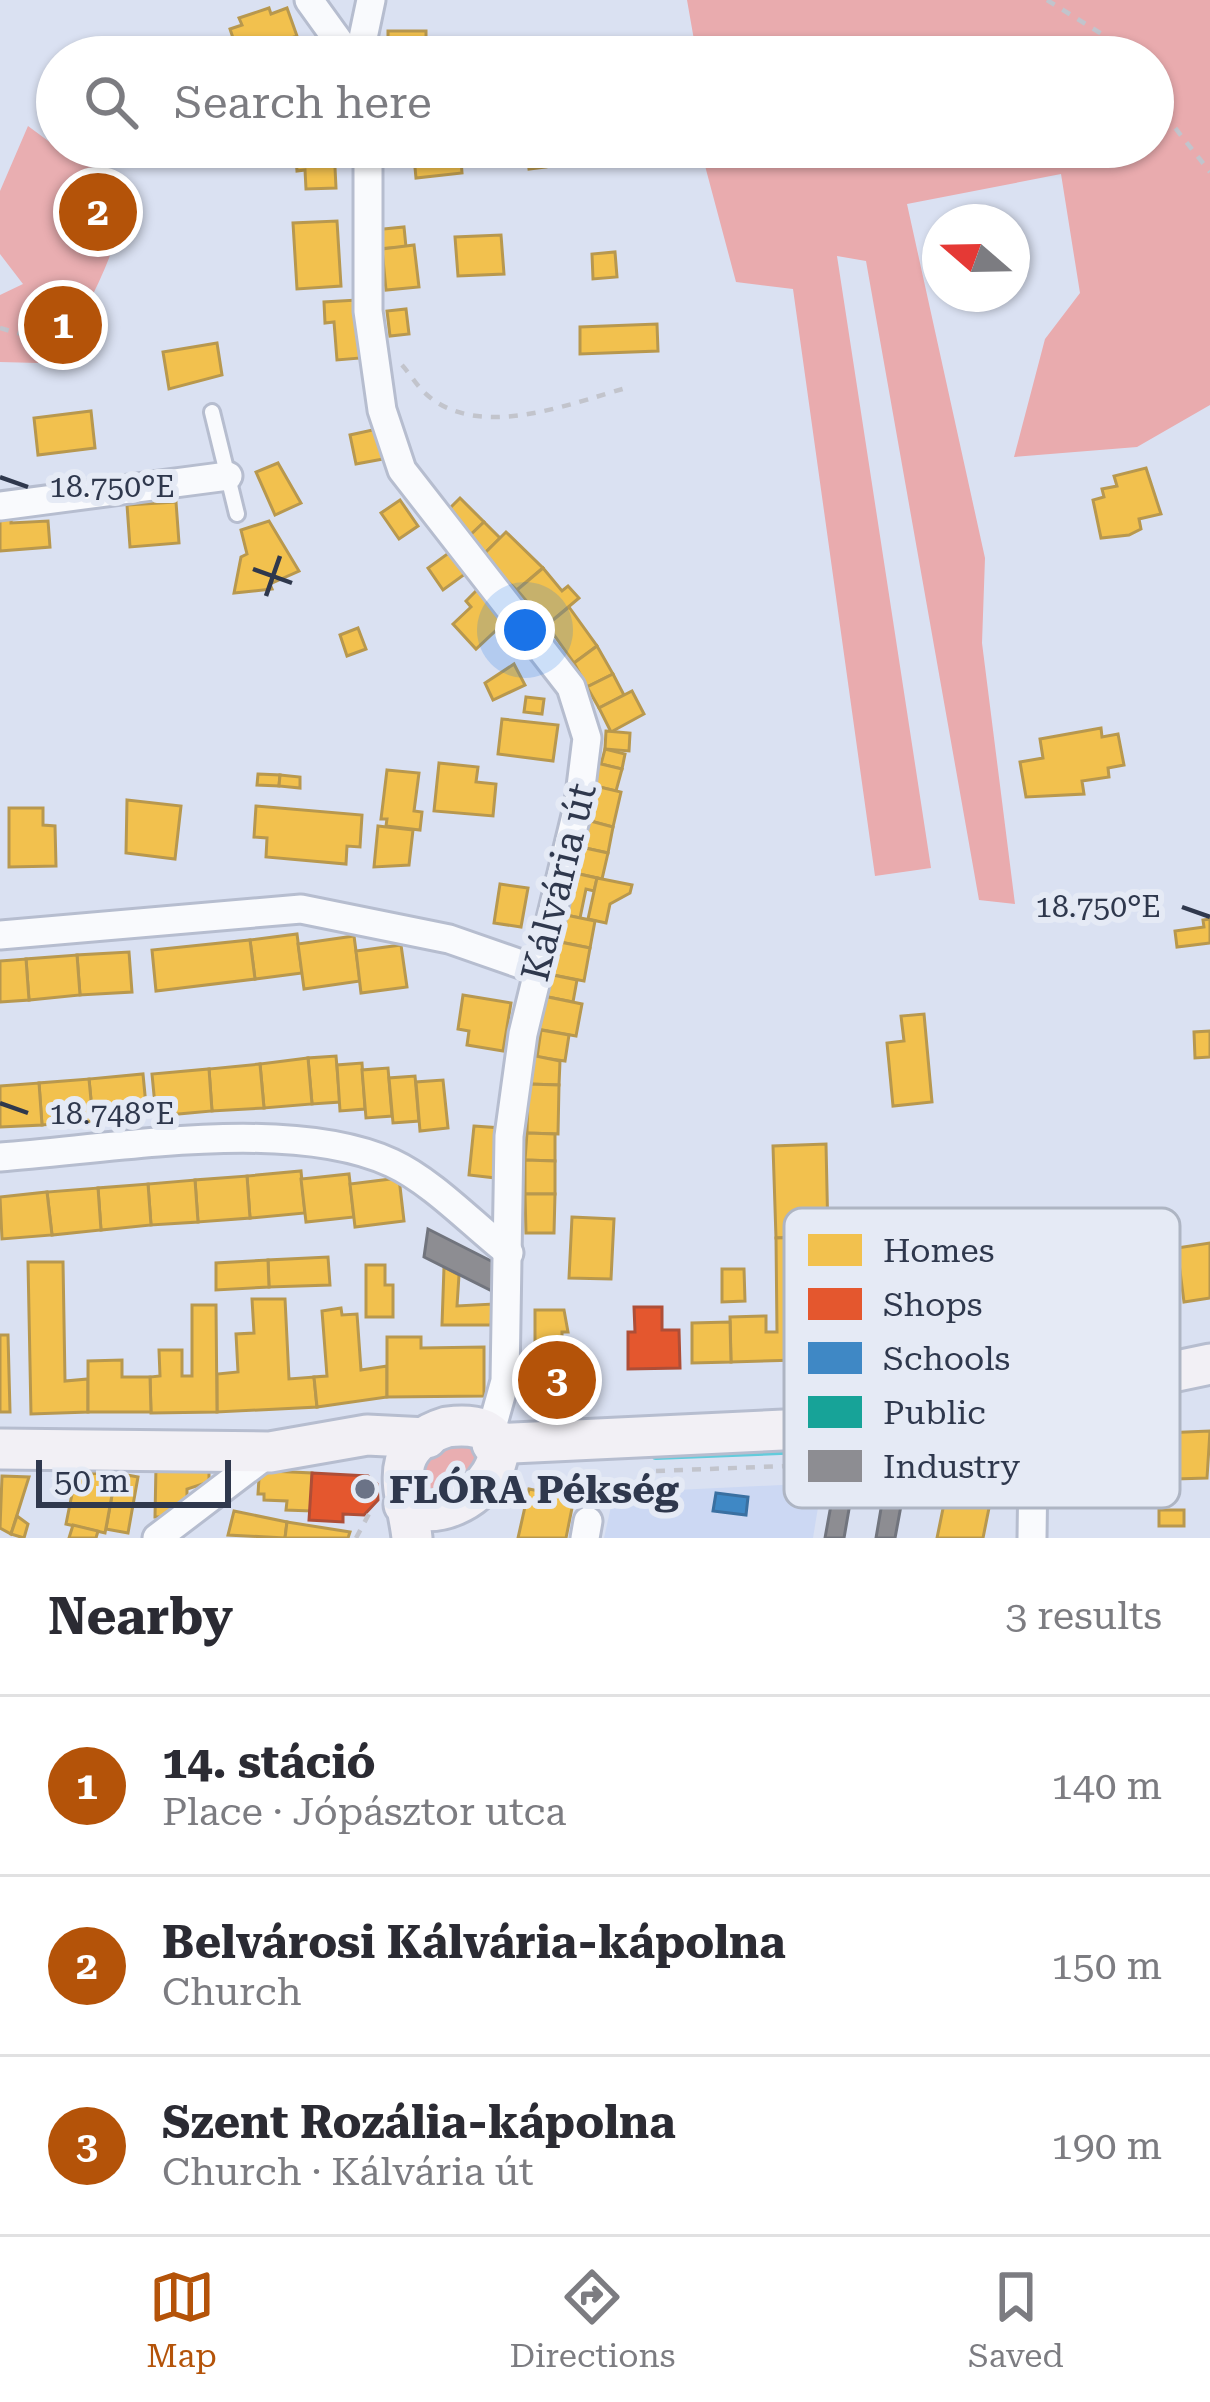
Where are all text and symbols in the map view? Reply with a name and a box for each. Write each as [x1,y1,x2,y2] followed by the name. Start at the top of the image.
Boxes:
[36,36,1174,168] search box
[78,69,144,135] icon: search
[174,76,432,129] text: Search here
[59,167,137,257] pin: 2
[922,204,1030,312] north arrow
[24,280,102,370] pin: 1
[49,469,175,504] text: 18.750°E
[495,600,555,660] your location
[512,779,606,986] street label: Kálvária út
[1035,889,1161,924] text: 18.750°E
[49,1096,175,1131] text: 18.748°E
[784,1208,1180,1508] legend
[883,1231,994,1270] text: Homes
[883,1285,982,1324] text: Shops
[518,1335,596,1425] pin: 3
[883,1339,1010,1378] text: Schools
[883,1393,986,1432] text: Public
[883,1447,1021,1486] text: Industry
[36,1454,231,1507] scale bar
[54,1461,129,1500] text: 50 m
[389,1466,679,1513] place label: FLÓRA Pékség
[352,1476,378,1502] marker: FLÓRA Pékség
[48,1587,233,1646] text: Nearby
[1005,1593,1162,1639] text: 3 results
[162,1736,375,1789] text: 14. stáció
[76,1763,98,1809] text: 1
[1051,1763,1162,1809] text: 140 m
[162,1789,566,1835] text: Place · Jópásztor utca
[162,1916,786,1969] text: Belvárosi Kálvária-kápolna
[76,1943,98,1989] text: 2
[1051,1943,1162,1989] text: 150 m
[162,1969,302,2015] text: Church
[162,2096,676,2149] text: Szent Rozália-kápolna
[76,2123,98,2169] text: 3
[1051,2123,1162,2169] text: 190 m
[162,2149,534,2195] text: Church · Kálvária út
[146,2264,217,2375] tab: Map
[509,2264,675,2375] tab: Directions
[968,2264,1064,2375] tab: Saved

